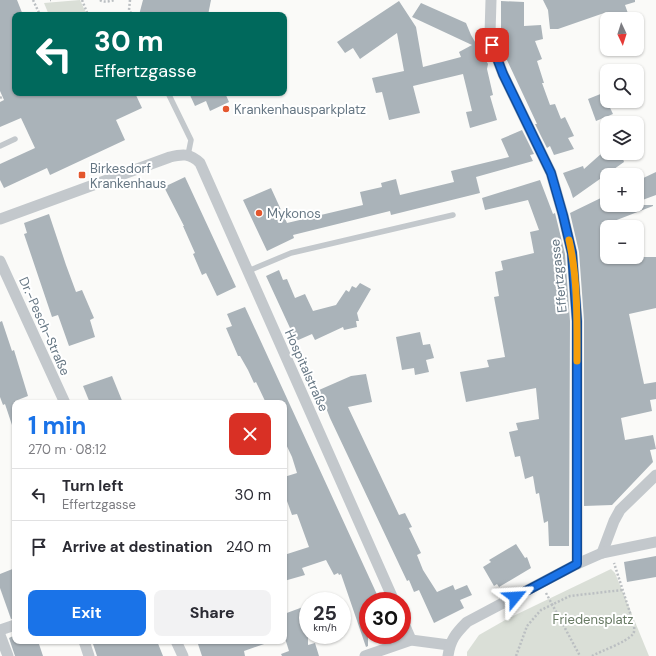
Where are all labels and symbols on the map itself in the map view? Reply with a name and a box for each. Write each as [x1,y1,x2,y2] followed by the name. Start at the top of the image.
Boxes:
[600,12,644,56] north arrow
[475,28,509,62] pin
[234,101,366,118] place label: Krankenhausparkplatz
[221,104,231,114] marker: Krankenhausparkplatz
[90,160,166,192] place label: Birkesdorf Krankenhaus
[77,170,87,180] marker: Birkesdorf Krankenhaus
[267,205,321,222] place label: Mykonos
[254,208,264,218] marker: Mykonos
[546,238,571,314] street label: Effertzgasse
[15,274,74,378] street label: Dr.-Pesch-Straße
[281,326,332,414] street label: Hospitalstraße
[494,576,536,618] position arrow
[359,592,411,644] speed limit sign: 30
[553,611,633,628] park label: Friedensplatz

